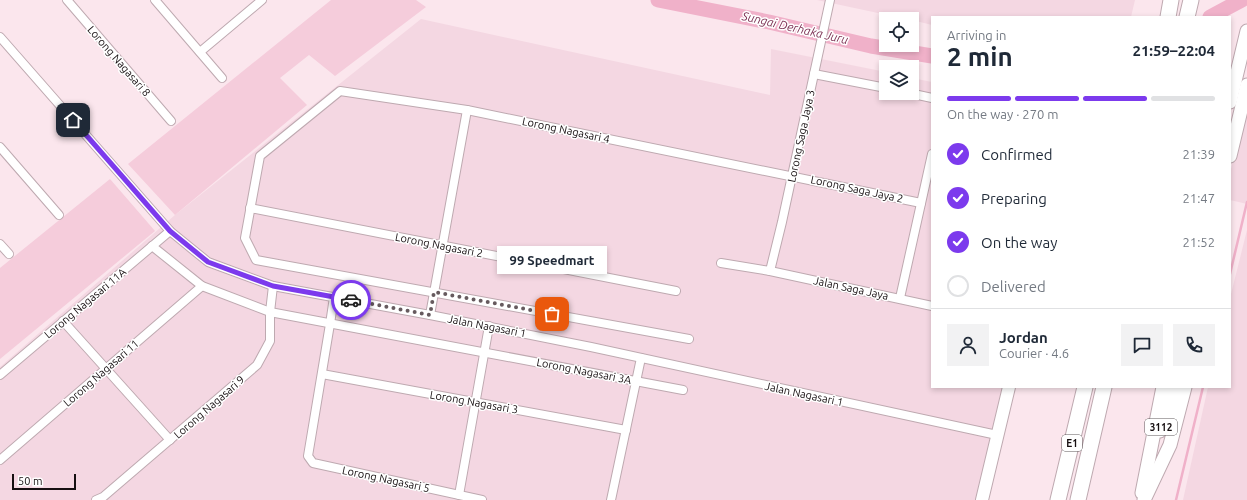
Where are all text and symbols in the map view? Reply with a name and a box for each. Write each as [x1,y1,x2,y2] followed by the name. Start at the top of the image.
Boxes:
[740,9,850,46] water label: Sungai Derhaka Juru
[879,12,919,100] map controls
[879,12,919,52] button: locate
[85,23,153,99] street label: Lorong Nagasari 8
[947,28,1006,42] text: Arriving in
[947,42,1013,71] text: 2 min
[1132,42,1215,59] text: 21:59–22:04
[879,60,919,100] button: layers
[785,89,817,183] street label: Lorong Saga Jaya 3
[56,103,90,137] pin
[947,107,1059,121] text: On the way · 270 m
[62,109,84,131] icon: home
[521,115,611,145] street label: Lorong Nagasari 4
[947,143,969,165] icon: check
[981,146,1053,163] text: Confirmed
[1182,147,1215,161] text: 21:39
[810,173,904,205] street label: Lorong Saga Jaya 2
[947,187,969,209] icon: check
[981,190,1047,207] text: Preparing
[1182,191,1215,205] text: 21:47
[394,231,484,259] street label: Lorong Nagasari 2
[947,231,969,253] icon: check
[981,234,1057,251] text: On the way
[1182,235,1215,249] text: 21:52
[497,246,607,274] callout: 99 Speedmart
[510,253,594,267] text: 99 Speedmart
[42,265,129,341] street label: Lorong Nagasari 11A
[812,274,890,302] street label: Jalan Saga Jaya
[981,278,1046,295] text: Delivered
[331,280,371,320] courier
[340,289,362,311] icon: car
[535,297,569,331] pin
[541,303,563,325] icon: bag
[447,312,527,340] street label: Jalan Nagasari 1
[947,324,989,366] button: person
[1121,324,1163,366] button: chat
[1173,324,1215,366] button: phone
[999,329,1048,346] text: Jordan
[61,337,141,409] street label: Lorong Nagasari 11
[999,346,1069,360] text: Courier · 4.6
[536,356,633,386] street label: Lorong Nagasari 3A
[171,373,247,441] street label: Lorong Nagasari 9
[764,380,844,408] street label: Jalan Nagasari 1
[429,388,519,416] street label: Lorong Nagasari 3
[1145,419,1177,435] road number: 3112
[1062,435,1082,451] road number: E1
[341,464,431,494] street label: Lorong Nagasari 5
[12,472,76,491] scale bar
[18,475,42,487] text: 50 m

